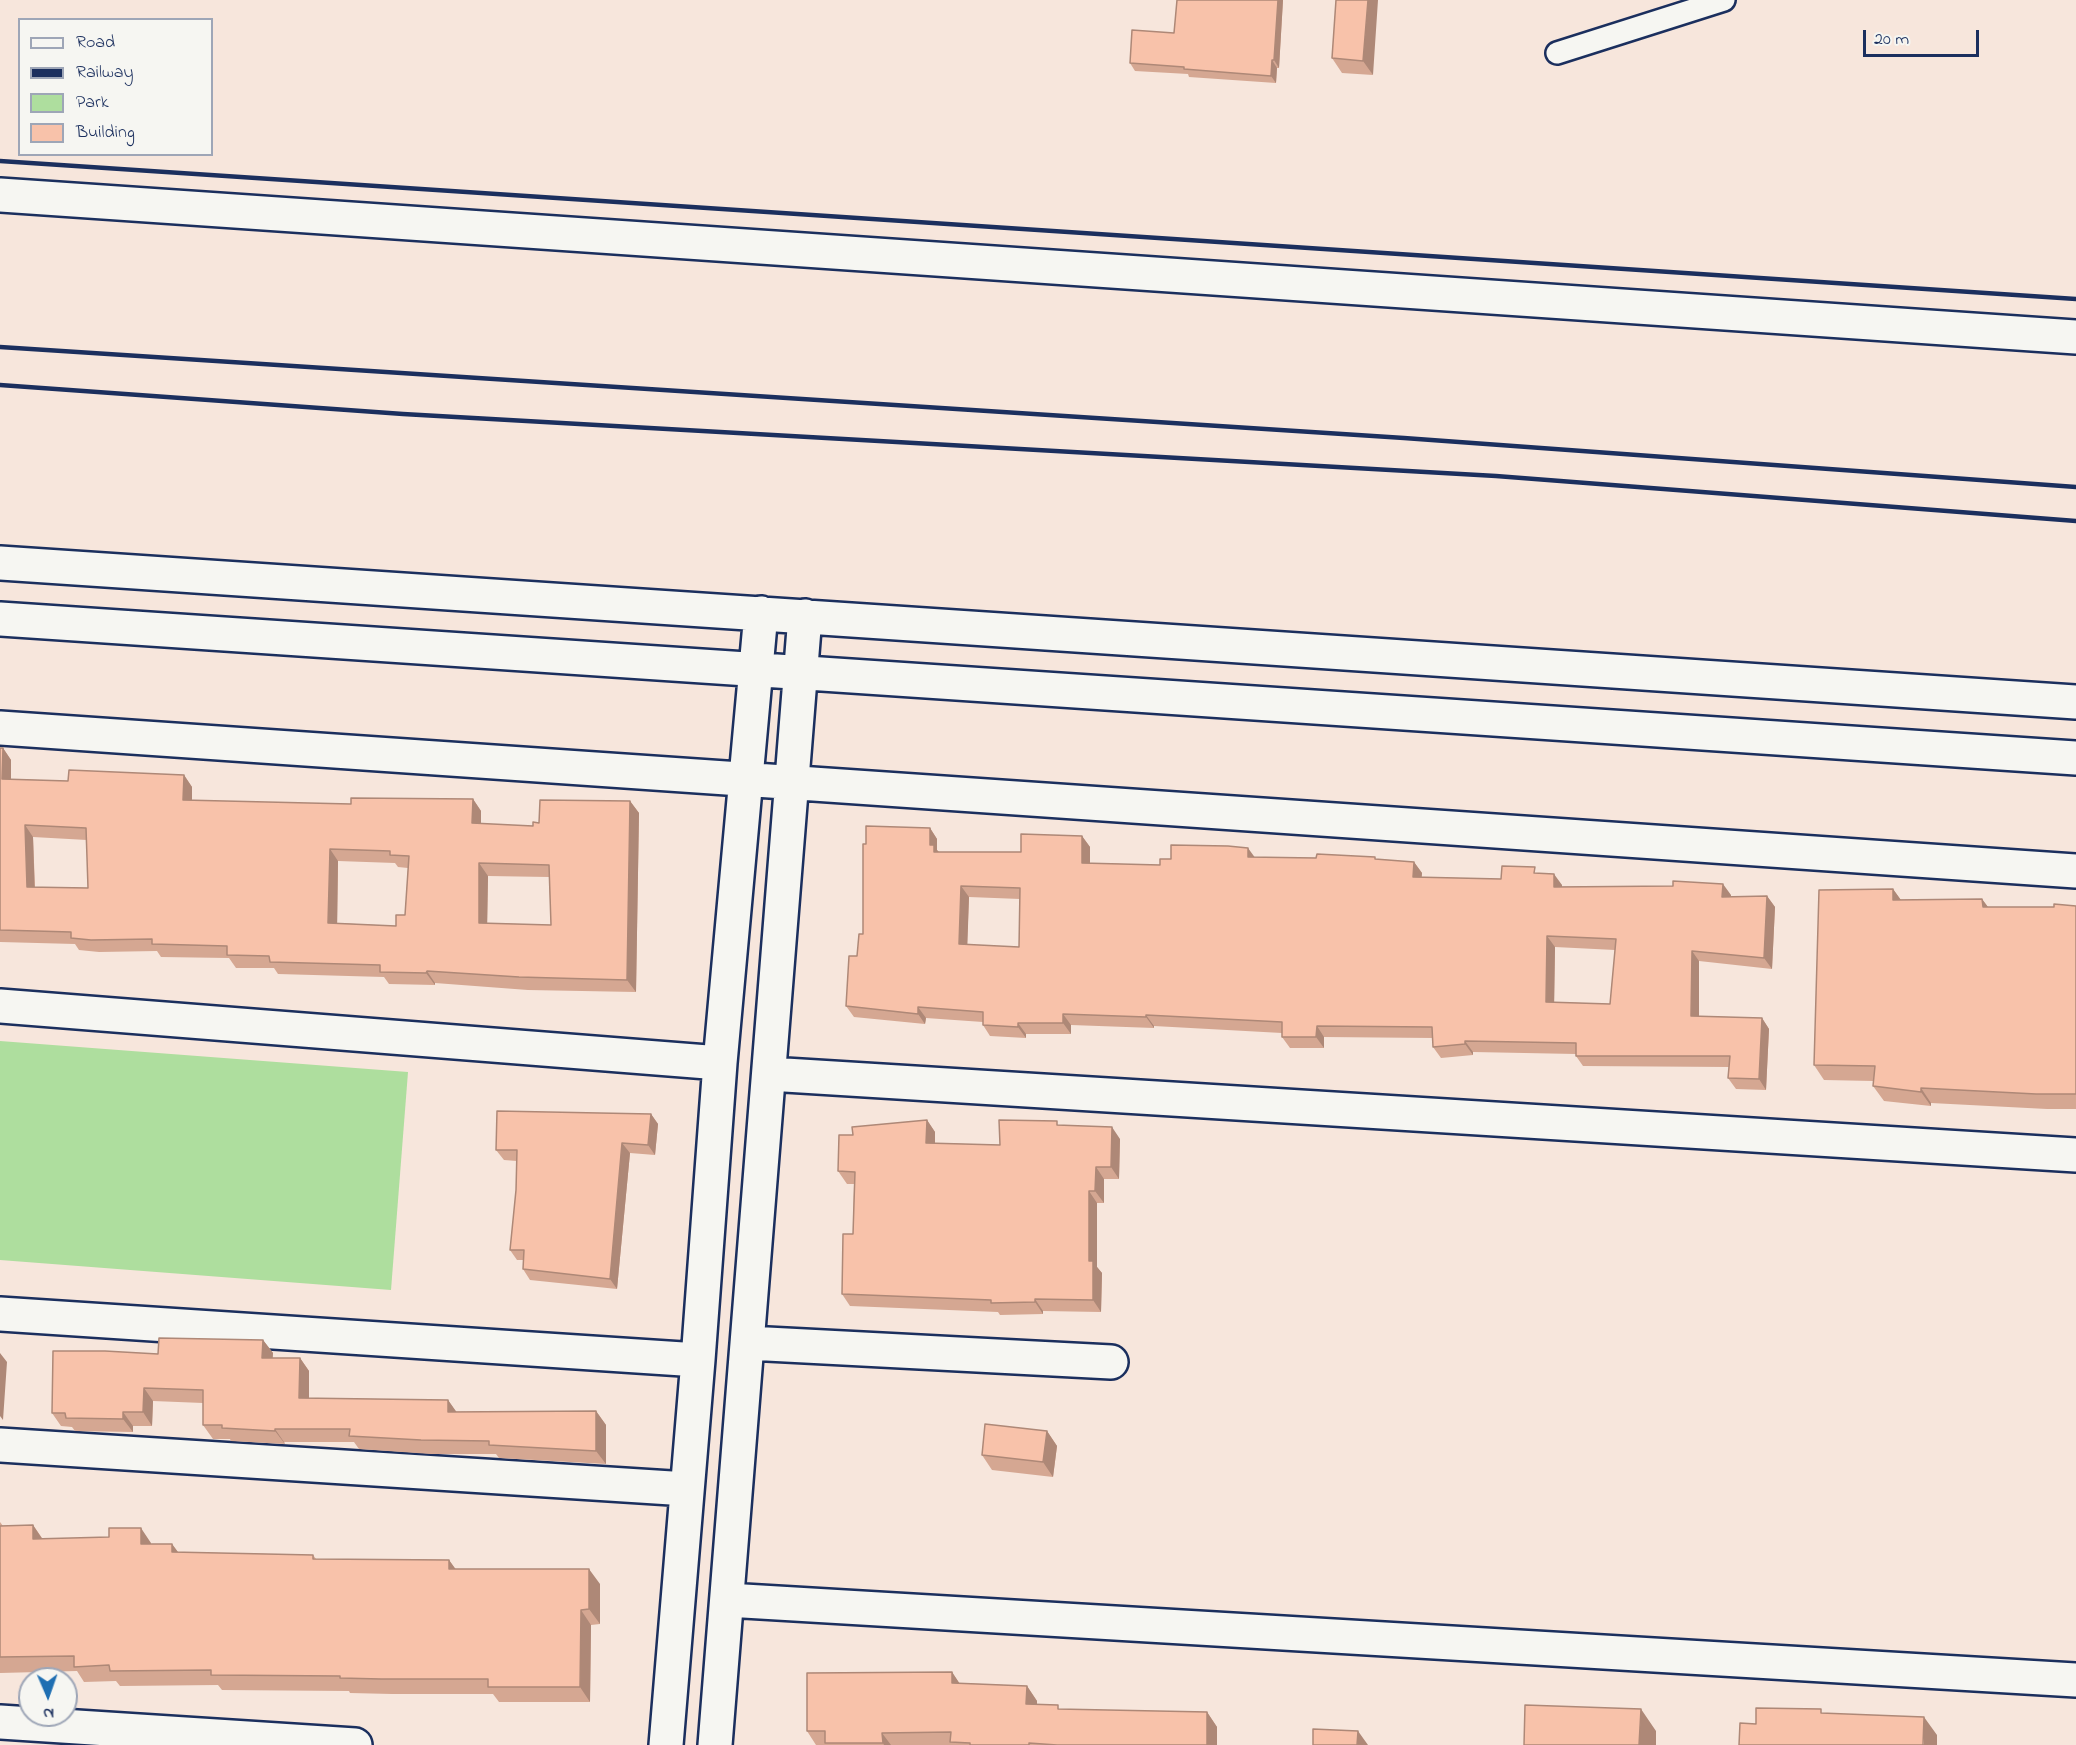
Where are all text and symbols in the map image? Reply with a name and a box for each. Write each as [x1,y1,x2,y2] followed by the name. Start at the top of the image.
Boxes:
[18,18,213,156] legend
[1866,18,1982,56] scale bar
[1874,27,1909,53] text: 20 m
[76,30,115,56] text: Road
[76,60,133,86] text: Railway
[76,90,109,116] text: Park
[76,120,135,146] text: Building
[18,1667,78,1727] north arrow
[43,1701,54,1725] text: N

